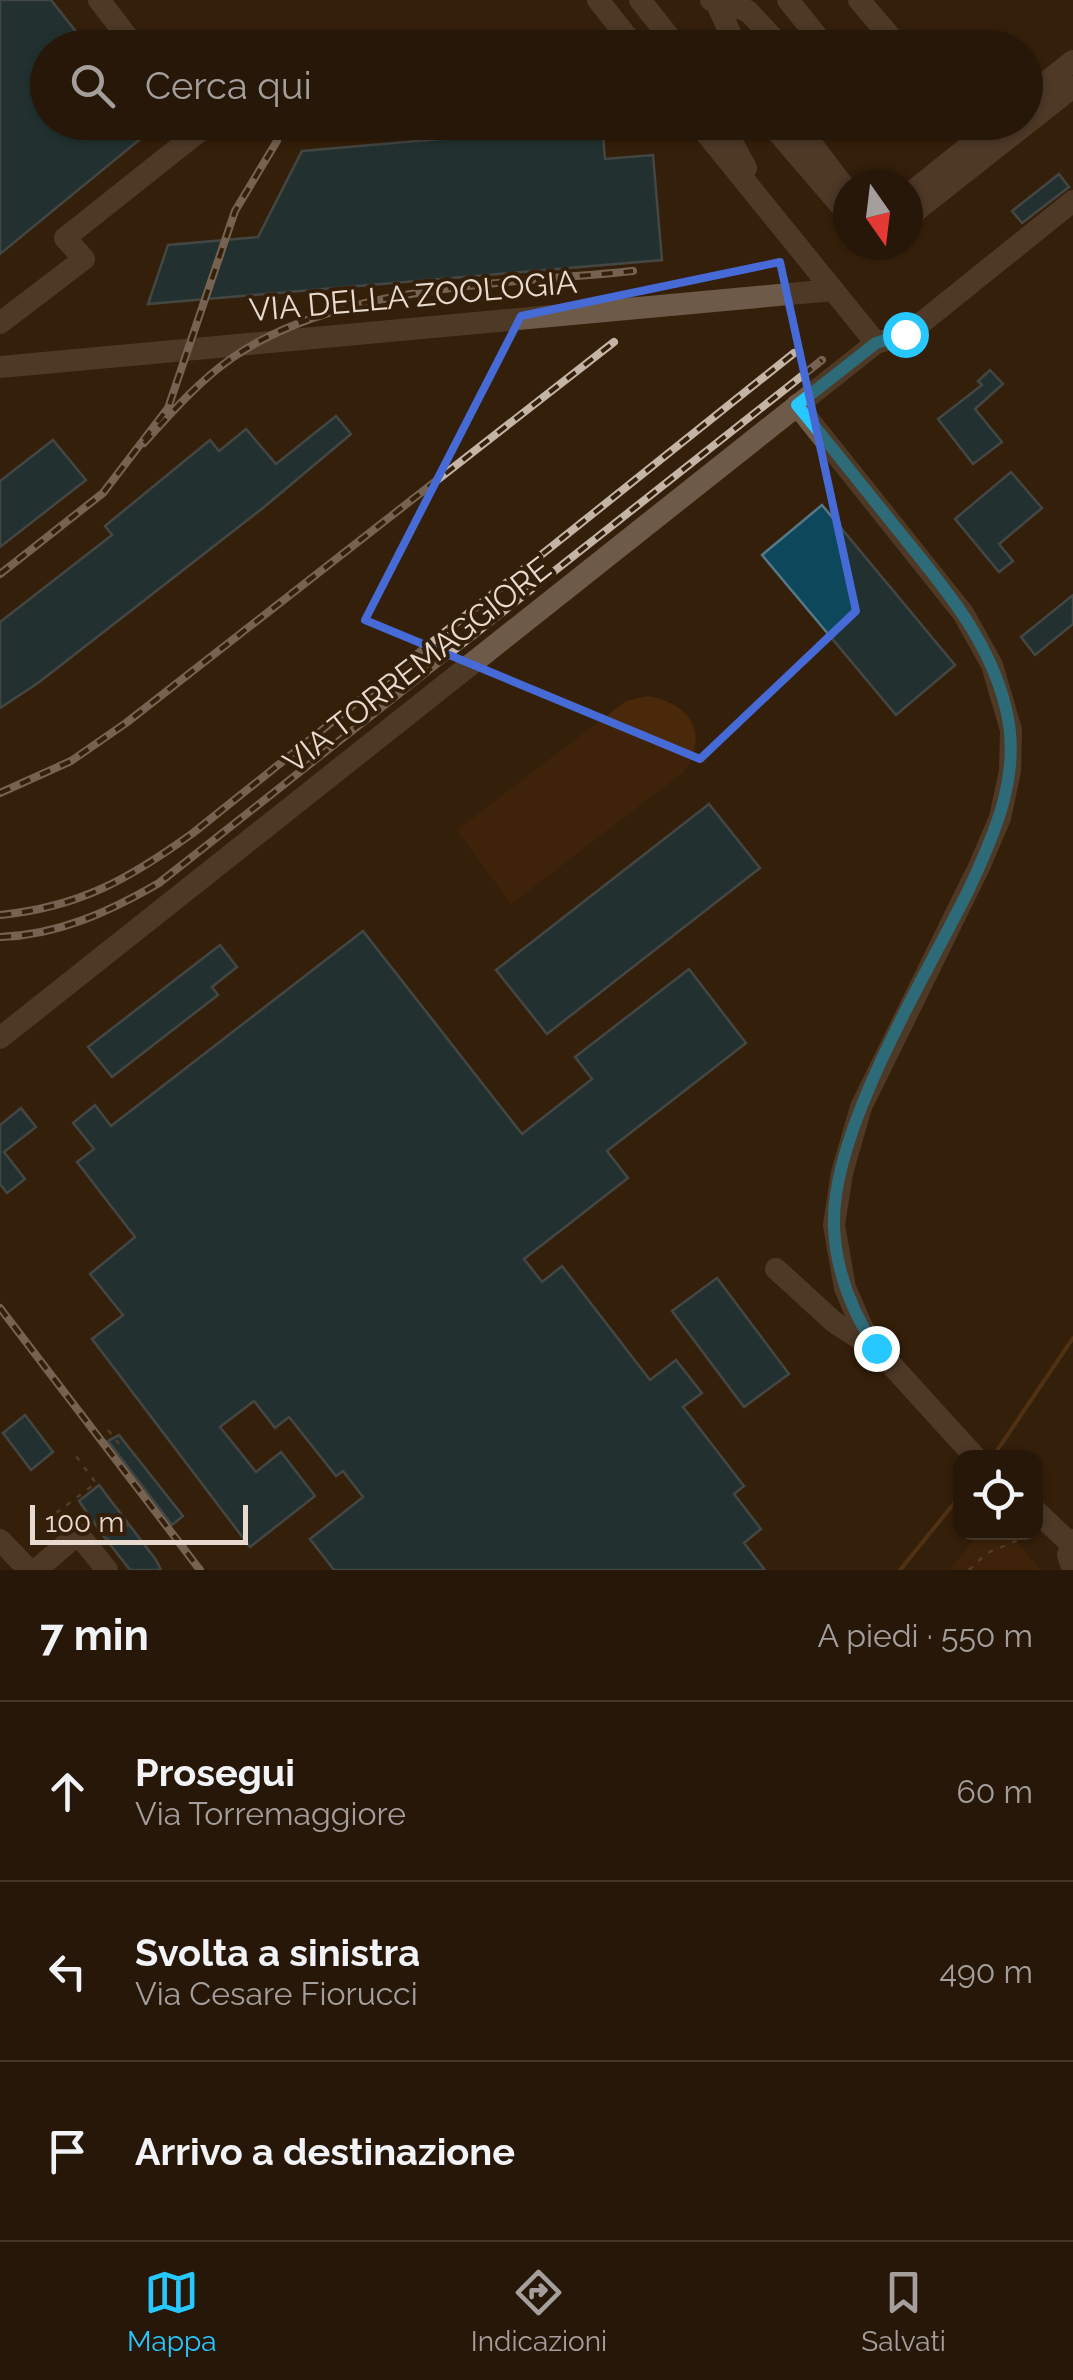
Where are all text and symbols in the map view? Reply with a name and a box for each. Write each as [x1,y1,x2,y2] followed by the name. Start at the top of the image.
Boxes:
[30,30,1043,140] search box
[65,58,120,113] icon: search
[145,63,312,108] text: Cerca qui
[833,170,923,260] north arrow
[248,263,579,328] street label: VIA DELLA ZOOLOGIA
[883,312,929,358] route start
[276,549,558,780] street label: VIA TORREMAGGIORE
[854,1326,900,1372] route end
[953,1450,1043,1540] map controls
[953,1450,1043,1540] button: locate
[30,1500,248,1544] scale bar
[45,1506,124,1539] text: 100 m
[40,1611,149,1660] text: 7 min
[817,1617,1033,1654] text: A piedi · 550 m
[135,1750,295,1795] text: Prosegui
[40,1764,95,1819] icon: ahead
[957,1773,1033,1810] text: 60 m
[135,1795,406,1832] text: Via Torremaggiore
[135,1930,420,1975] text: Svolta a sinistra
[40,1944,95,1999] icon: left
[940,1953,1033,1990] text: 490 m
[135,1975,418,2012] text: Via Cesare Fiorucci
[40,2124,95,2179] icon: arrive
[135,2129,515,2174] text: Arrivo a destinazione
[127,2265,217,2358] tab: Mappa
[471,2265,607,2358] tab: Indicazioni
[861,2265,946,2358] tab: Salvati

